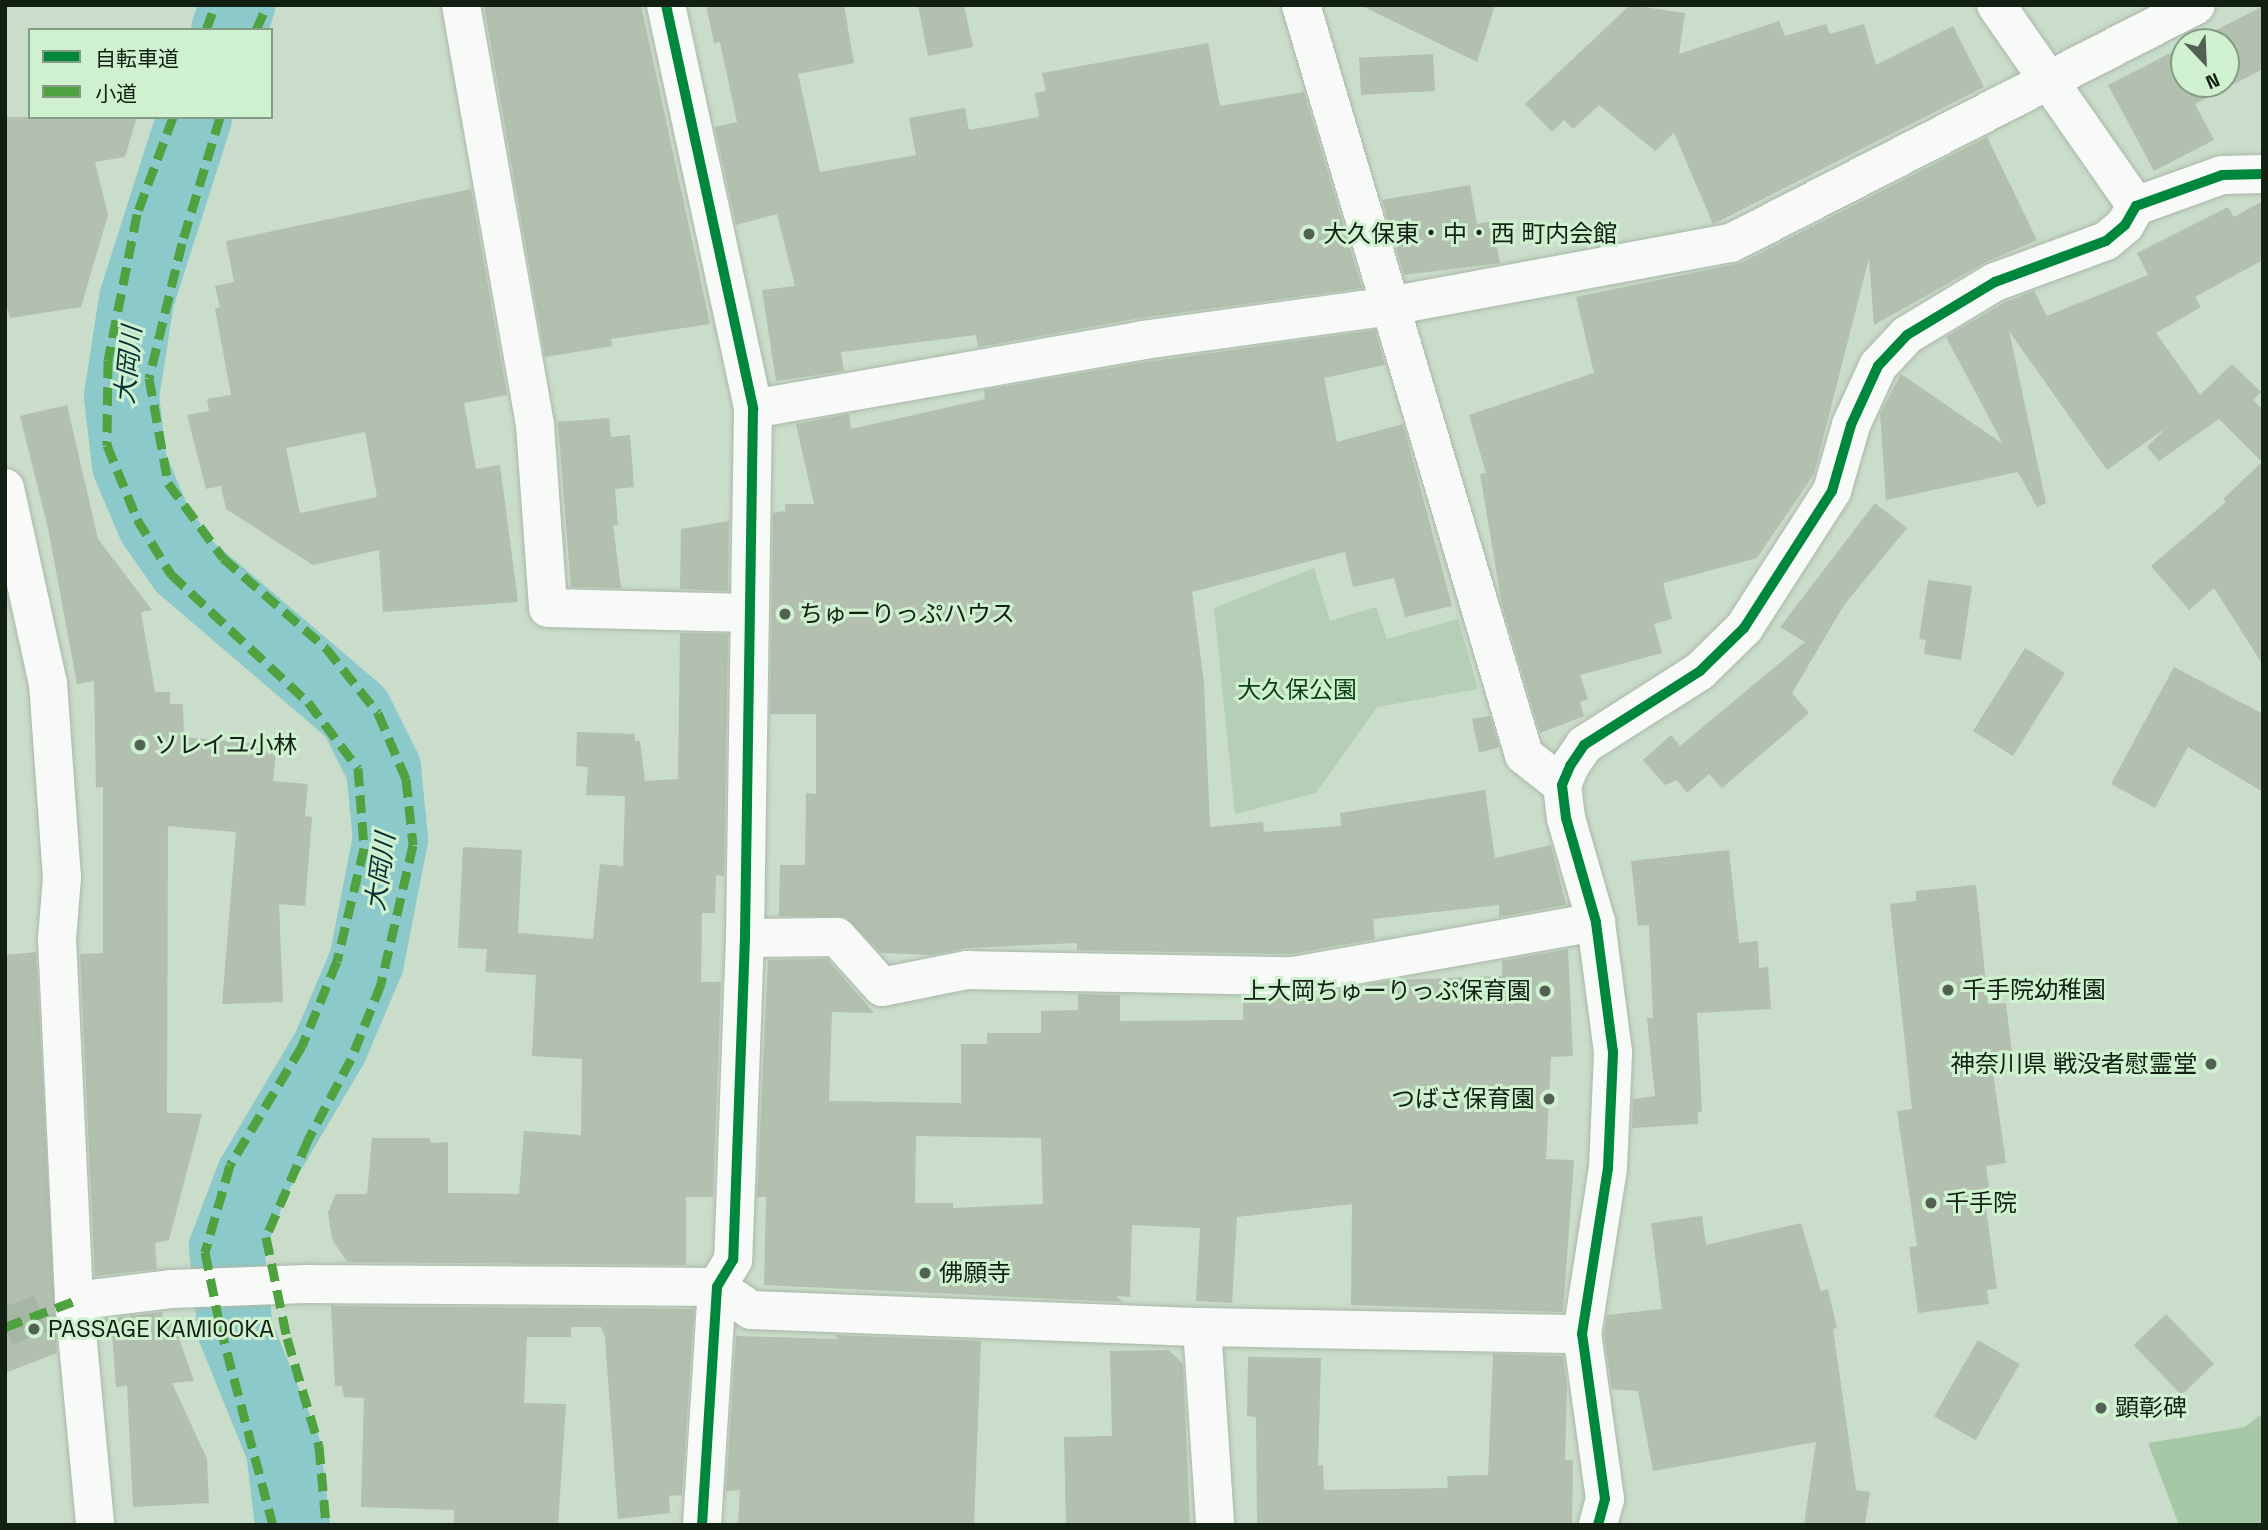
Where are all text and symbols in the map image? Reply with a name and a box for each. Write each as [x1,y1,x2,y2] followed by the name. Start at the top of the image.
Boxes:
[28,28,273,119] legend
[2170,28,2240,98] north arrow
[95,45,179,72] text: 自転車道
[2202,67,2223,95] text: N
[95,80,137,107] text: 小道
[1323,220,1617,248] place label: 大久保東・中・西 町内会館
[1301,226,1317,242] marker: 大久保東・中・西 町内会館
[109,325,149,405] water label: 大岡川
[799,600,1015,628] place label: ちゅーりっぷハウス
[777,606,793,622] marker: ちゅーりっぷハウス
[1237,676,1357,704] park label: 大久保公園
[154,731,298,759] place label: ソレイユ小林
[132,737,148,753] marker: ソレイユ小林
[360,831,402,913] water label: 大岡川
[1962,976,2106,1004] place label: 千手院幼稚園
[1243,977,1531,1005] place label: 上大岡ちゅーりっぷ保育園
[1940,982,1956,998] marker: 千手院幼稚園
[1537,983,1553,999] marker: 上大岡ちゅーりっぷ保育園
[1951,1050,2197,1078] place label: 神奈川県 戦没者慰霊堂
[2203,1056,2219,1072] marker: 神奈川県 戦没者慰霊堂
[1391,1085,1535,1113] place label: つばさ保育園
[1541,1091,1557,1107] marker: つばさ保育園
[1945,1189,2017,1217] place label: 千手院
[1923,1195,1939,1211] marker: 千手院
[939,1259,1011,1287] place label: 佛願寺
[917,1265,933,1281] marker: 佛願寺
[48,1315,274,1343] place label: PASSAGE KAMIOOKA
[26,1321,42,1337] marker: PASSAGE KAMIOOKA
[2115,1394,2187,1422] place label: 顕彰碑
[2093,1400,2109,1416] marker: 顕彰碑

